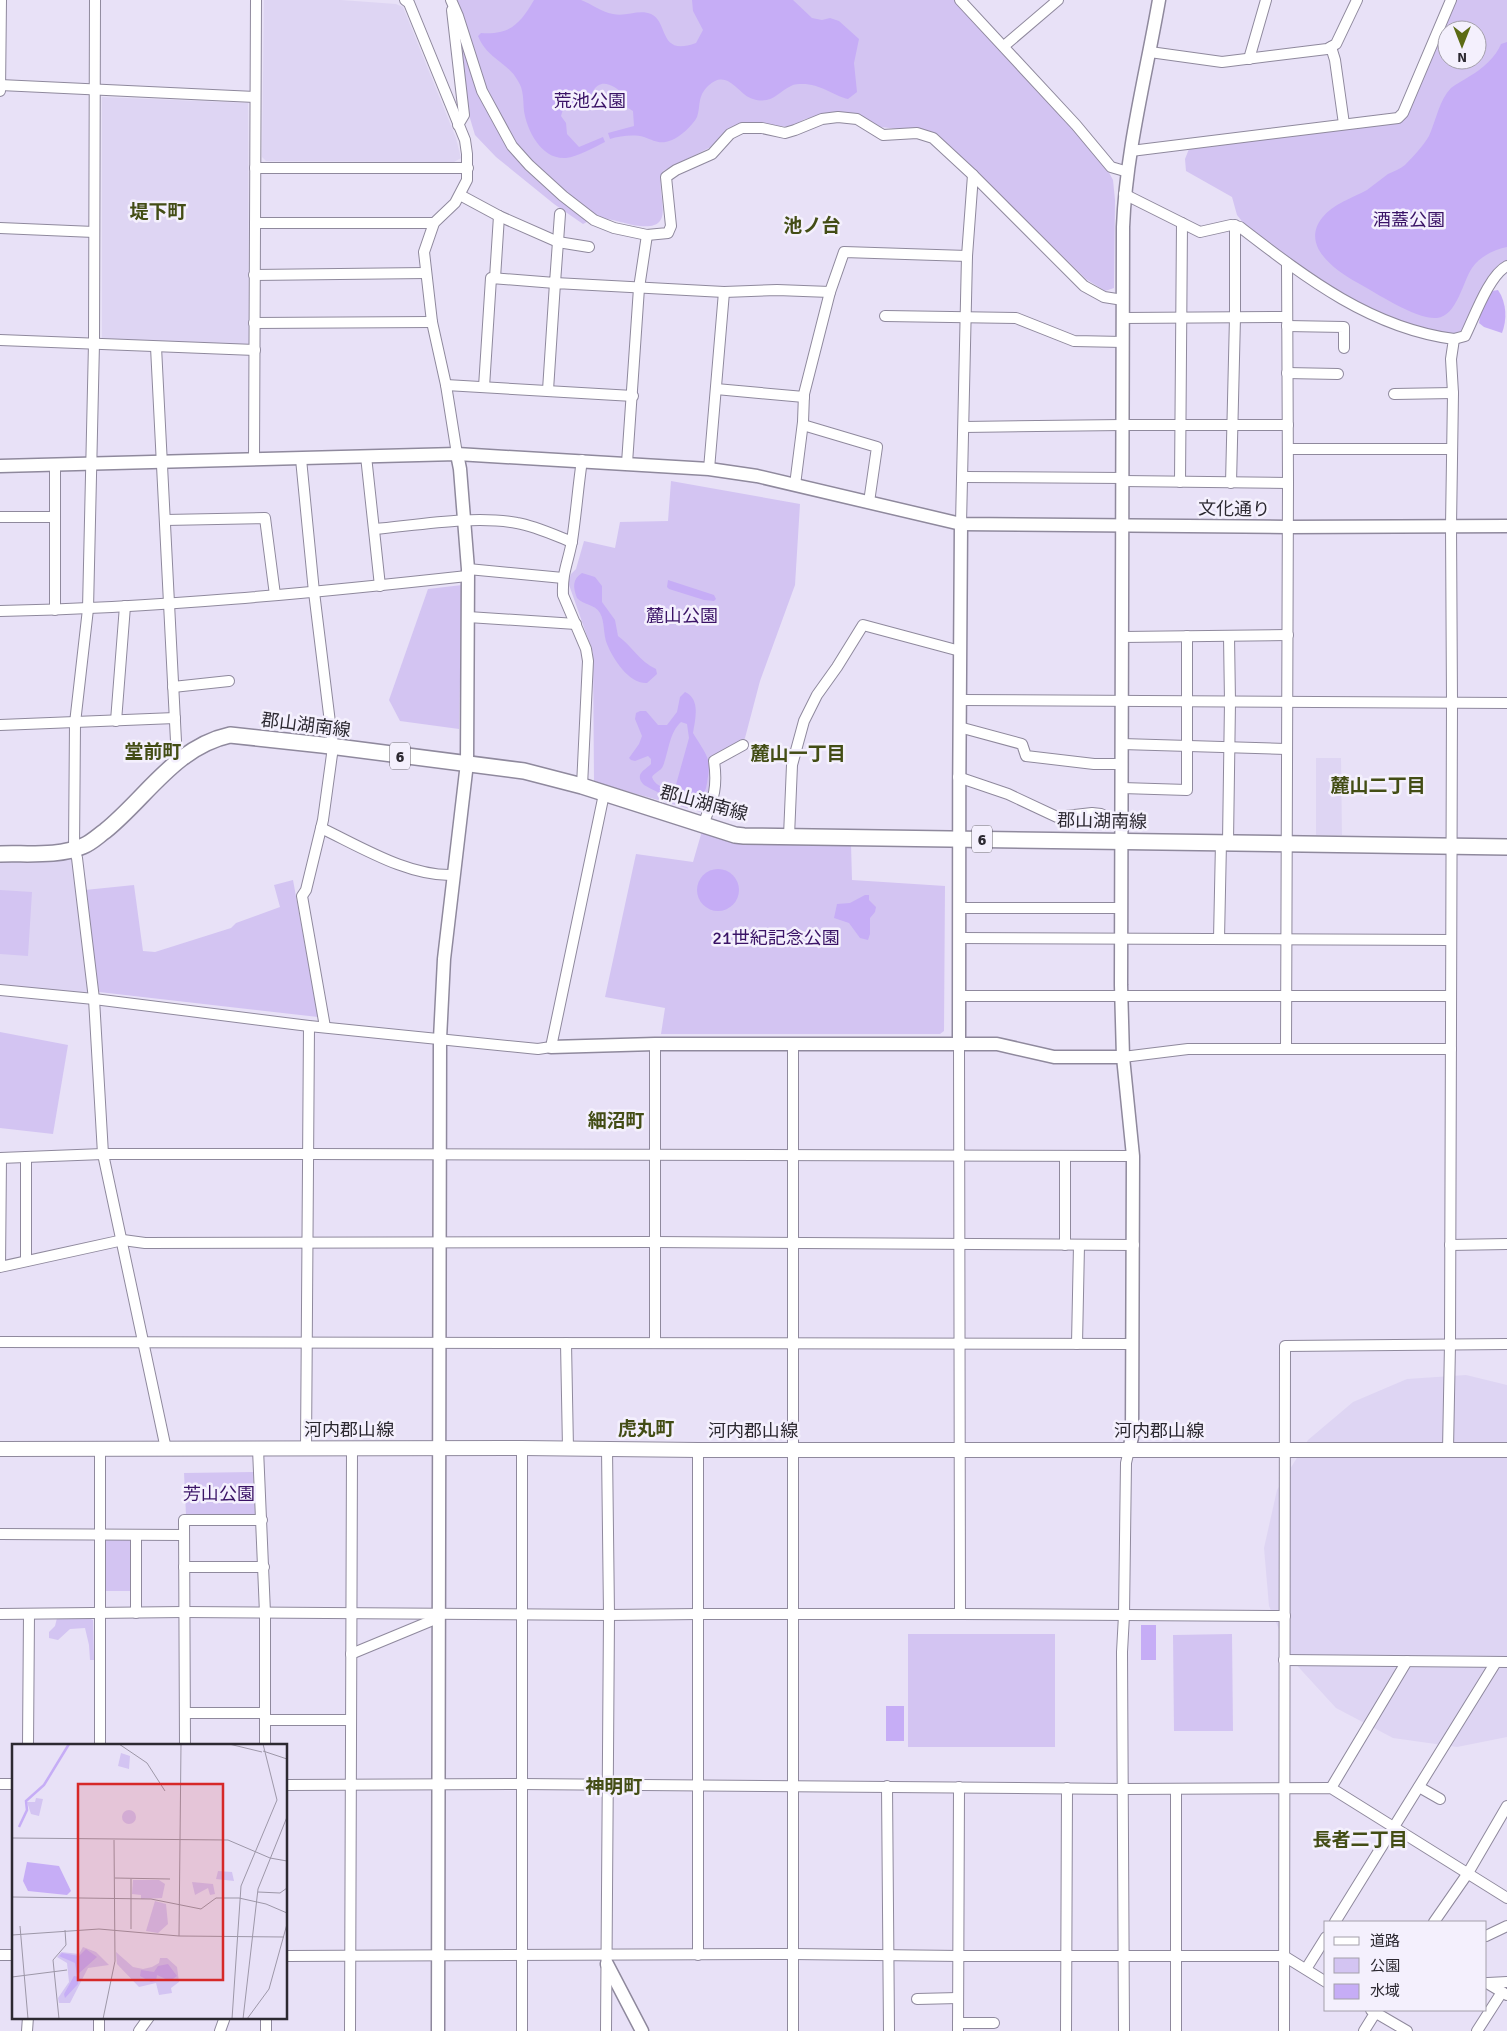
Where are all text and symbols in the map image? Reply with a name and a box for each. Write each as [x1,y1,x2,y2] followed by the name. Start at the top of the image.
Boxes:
[1437,20,1487,70] north arrow
[1457,49,1467,66] text: N
[554,90,626,112] park label: 荒池公園
[129,200,187,224] district label: 堤下町
[1373,209,1445,231] park label: 酒蓋公園
[783,214,841,238] district label: 池ノ台
[1198,497,1270,521] street label: 文化通り
[646,605,718,627] park label: 麓山公園
[260,709,352,741] street label: 郡山湖南線
[124,740,182,764] district label: 堂前町
[390,742,410,769] road number: 6
[750,742,846,766] district label: 麓山一丁目
[1330,774,1426,798] district label: 麓山二丁目
[658,781,750,825] street label: 郡山湖南線
[1057,809,1147,833] street label: 郡山湖南線
[972,826,992,852] road number: 6
[712,927,840,949] park label: 21世紀記念公園
[587,1109,645,1133] district label: 細沼町
[617,1417,675,1441] district label: 虎丸町
[304,1419,394,1441] street label: 河内郡山線
[708,1420,798,1442] street label: 河内郡山線
[1114,1420,1204,1442] street label: 河内郡山線
[183,1483,255,1505] park label: 芳山公園
[12,1744,288,2018] inset map
[585,1775,643,1799] district label: 神明町
[1312,1828,1408,1852] district label: 長者二丁目
[1324,1921,1487,2011] legend
[1370,1932,1400,1950] text: 道路
[1370,1957,1400,1975] text: 公園
[1370,1982,1400,2000] text: 水域

